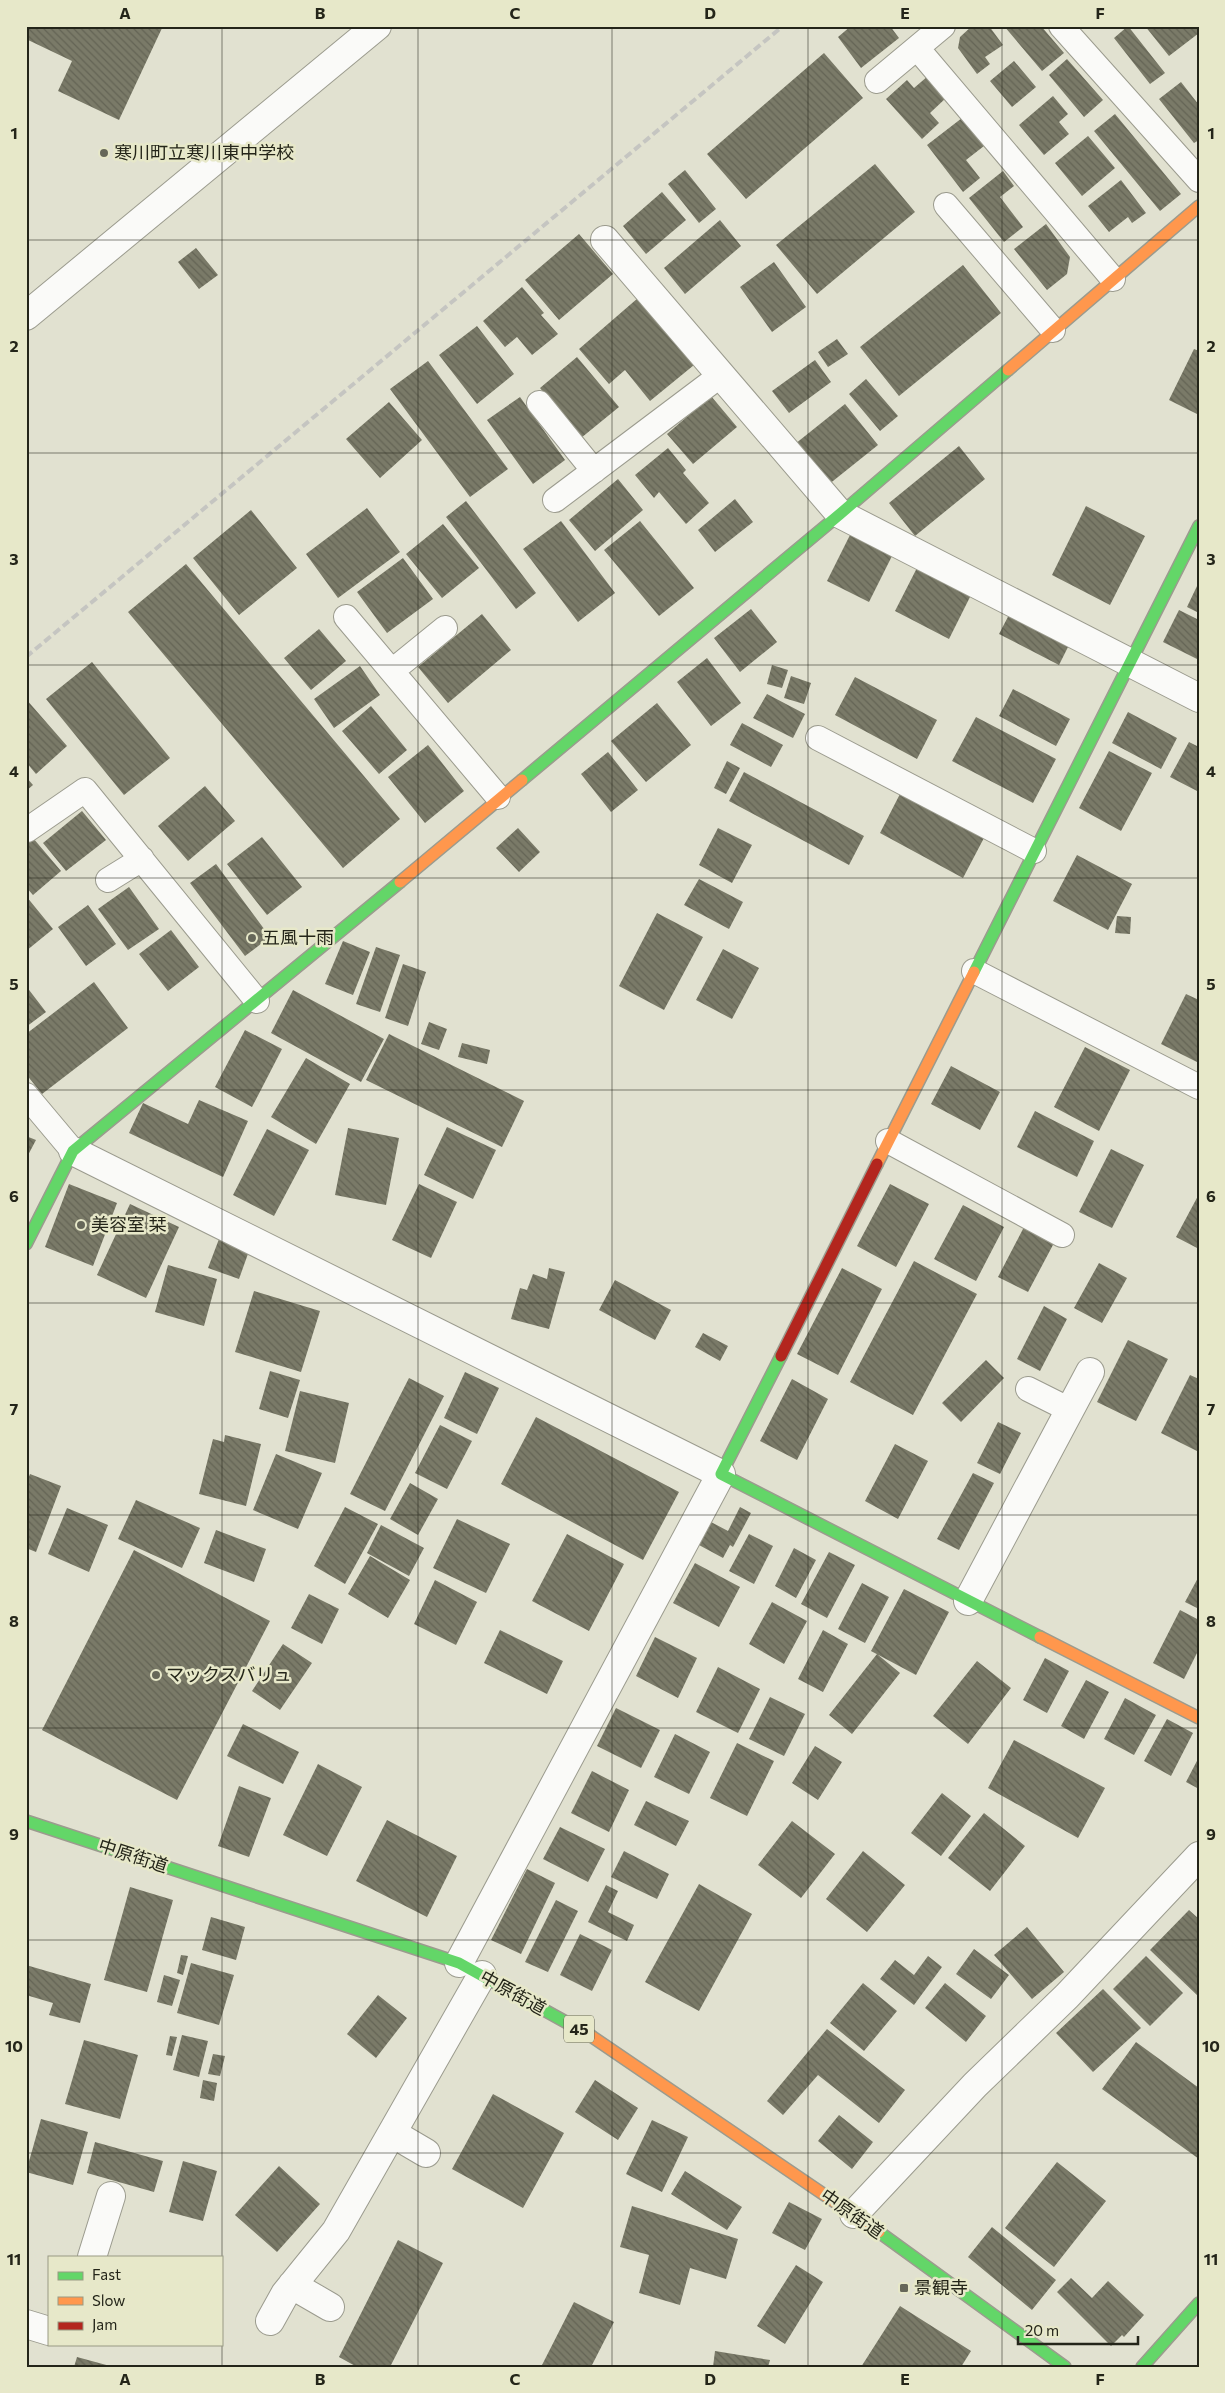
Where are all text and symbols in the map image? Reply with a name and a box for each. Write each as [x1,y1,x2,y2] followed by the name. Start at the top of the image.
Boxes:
[119,3,131,22] text: A
[315,3,326,22] text: B
[510,3,521,22] text: C
[704,3,716,22] text: D
[900,3,910,22] text: E
[1095,3,1105,22] text: F
[10,123,18,142] text: 1
[1207,123,1215,142] text: 1
[114,141,294,163] place label: 寒川町立寒川東中学校
[98,147,110,159] marker: 寒川町立寒川東中学校
[9,336,19,355] text: 2
[1206,336,1216,355] text: 2
[9,549,19,568] text: 3
[1206,549,1216,568] text: 3
[9,761,19,780] text: 4
[1206,761,1216,780] text: 4
[262,926,334,948] place label: 五風十雨
[246,932,258,944] marker: 五風十雨
[9,974,19,993] text: 5
[1206,974,1216,993] text: 5
[9,1186,19,1205] text: 6
[1206,1186,1216,1205] text: 6
[91,1213,166,1235] place label: 美容室 栞
[75,1219,87,1231] marker: 美容室 栞
[10,1399,19,1418] text: 7
[1207,1399,1216,1418] text: 7
[9,1611,19,1630] text: 8
[1206,1611,1216,1630] text: 8
[166,1663,291,1685] place label: マックスバリュ
[150,1669,162,1681] marker: マックスバリュ
[9,1824,19,1843] text: 9
[1206,1824,1216,1843] text: 9
[96,1833,171,1877] street label: 中原街道
[477,1965,550,2019] street label: 中原街道
[564,2016,594,2042] road number: 45
[5,2036,23,2055] text: 10
[1202,2036,1220,2055] text: 10
[817,2184,888,2243] street label: 中原街道
[7,2249,21,2268] text: 11
[1204,2249,1218,2268] text: 11
[48,2256,222,2346] legend
[92,2265,121,2283] text: Fast
[914,2276,968,2298] place label: 景観寺
[898,2282,910,2294] marker: 景観寺
[92,2291,125,2309] text: Slow
[1018,2313,1138,2345] scale bar
[92,2315,117,2333] text: Jam
[1025,2321,1059,2339] text: 20 m
[119,2369,131,2388] text: A
[315,2369,326,2388] text: B
[510,2369,521,2388] text: C
[704,2369,716,2388] text: D
[900,2369,910,2388] text: E
[1095,2369,1105,2388] text: F

